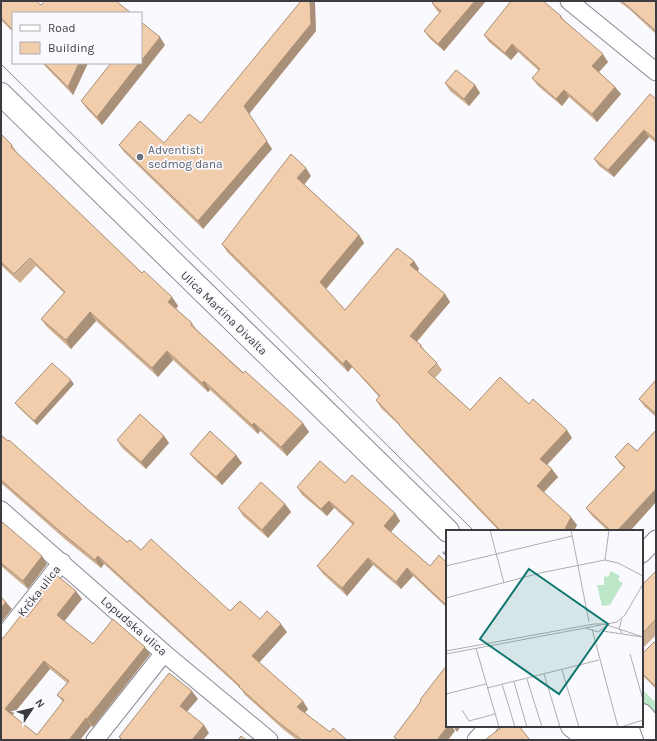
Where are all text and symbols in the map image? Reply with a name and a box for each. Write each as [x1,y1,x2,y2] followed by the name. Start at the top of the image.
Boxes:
[12,12,142,64] legend
[48,21,76,35] text: Road
[48,41,95,55] text: Building
[148,143,223,171] place label: Adventisti sedmog dana
[135,152,145,162] marker: Adventisti sedmog dana
[178,268,270,358] street label: Ulica Martina Divalta
[446,530,643,727] inset map
[15,563,63,619] street label: Krčka ulica
[98,593,170,659] street label: Lopudska ulica
[12,689,52,729] north arrow
[32,697,47,711] text: N

